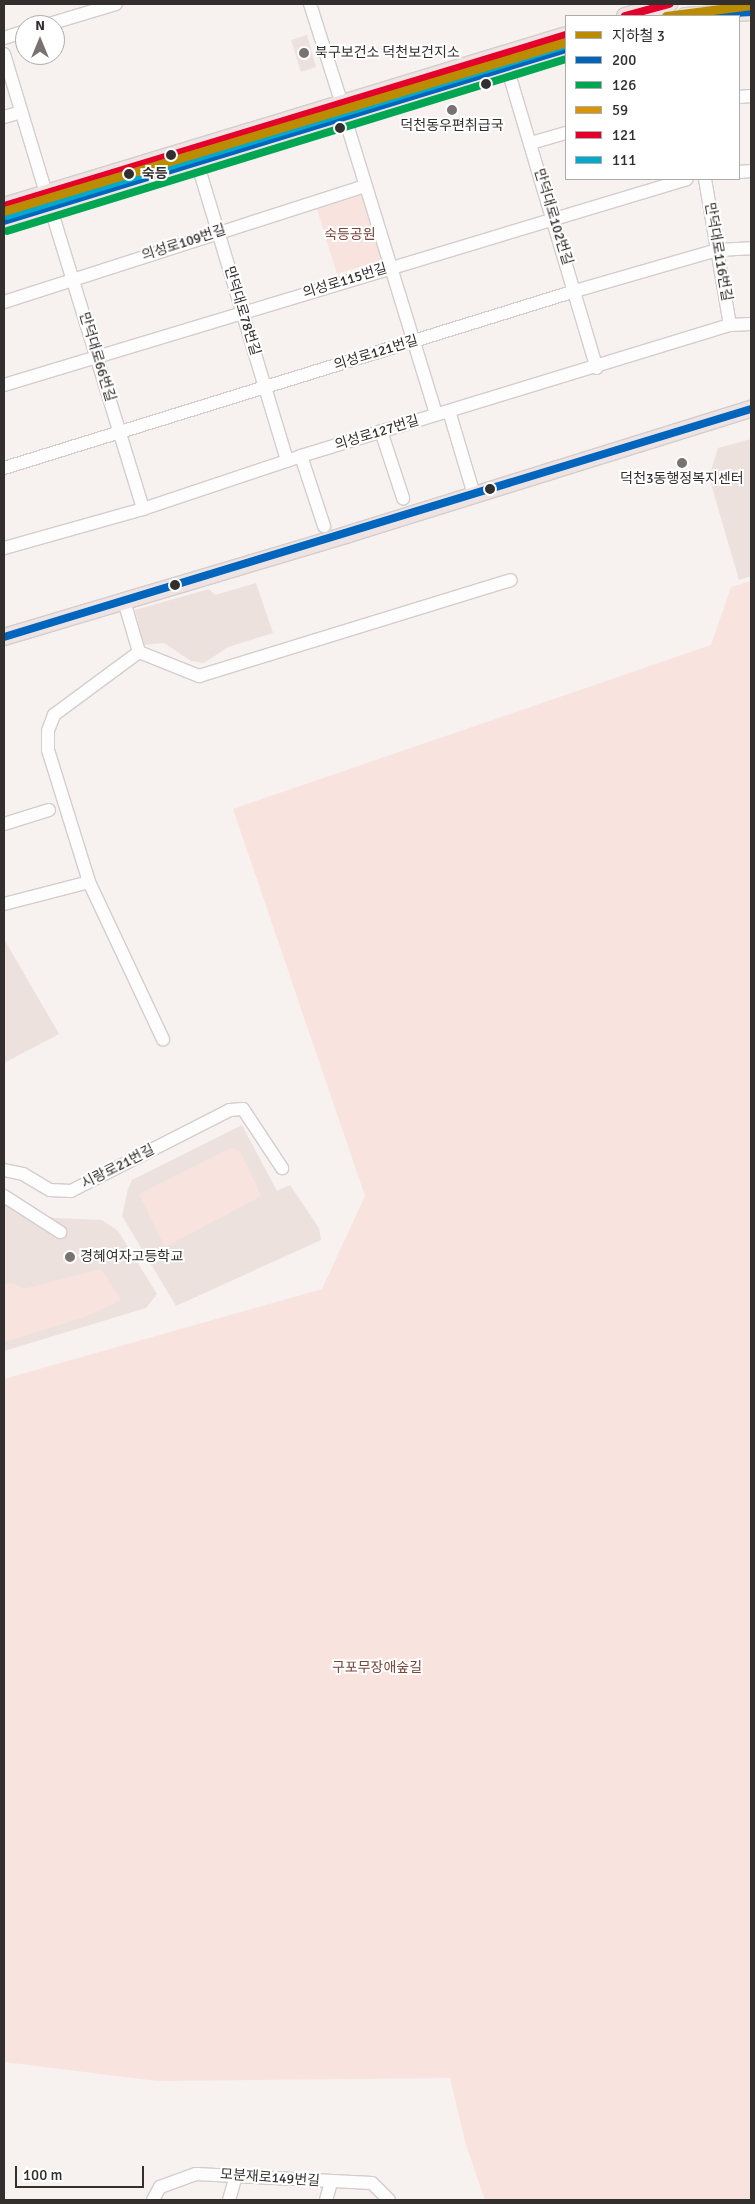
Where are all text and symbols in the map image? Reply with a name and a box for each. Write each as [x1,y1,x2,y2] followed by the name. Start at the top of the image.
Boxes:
[15,15,65,65] north arrow
[565,15,740,180] legend
[35,17,45,34] text: N
[612,27,665,45] text: 지하철 3
[315,45,460,61] place label: 북구보건소 덕천보건지소
[297,46,311,60] marker: 북구보건소 덕천보건지소
[612,51,636,69] text: 200
[612,76,636,94] text: 126
[481,79,491,89] unlabelled marker
[612,101,628,119] text: 59
[446,104,458,116] marker: 덕천동우편취급국
[400,118,504,134] place label: 덕천동우편취급국
[335,123,345,133] unlabelled marker
[612,126,636,144] text: 121
[166,150,176,160] unlabelled marker
[612,151,636,169] text: 111
[120,165,138,183] marker: 숙등
[142,166,168,182] place label: 숙등
[530,167,576,267] street label: 만덕대로102번길
[701,201,735,303] street label: 만덕대로116번길
[140,222,228,264] street label: 의성로109번길
[324,227,376,243] park label: 숙등공원
[301,260,389,302] street label: 의성로115번길
[220,264,264,358] street label: 만덕대로78번길
[75,310,119,404] street label: 만덕대로66번길
[332,332,420,374] street label: 의성로121번길
[333,412,421,454] street label: 의성로127번길
[676,457,688,469] marker: 덕천3동행정복지센터
[620,471,744,487] place label: 덕천3동행정복지센터
[485,484,495,494] unlabelled marker
[170,580,180,590] unlabelled marker
[79,1141,157,1193] street label: 시랑로21번길
[80,1249,183,1265] place label: 경혜여자고등학교
[64,1251,76,1263] marker: 경혜여자고등학교
[332,1660,422,1676] park label: 구포무장애숲길
[18,2156,146,2188] scale bar
[23,2166,63,2184] text: 100 m
[220,2166,320,2190] street label: 모분재로149번길

